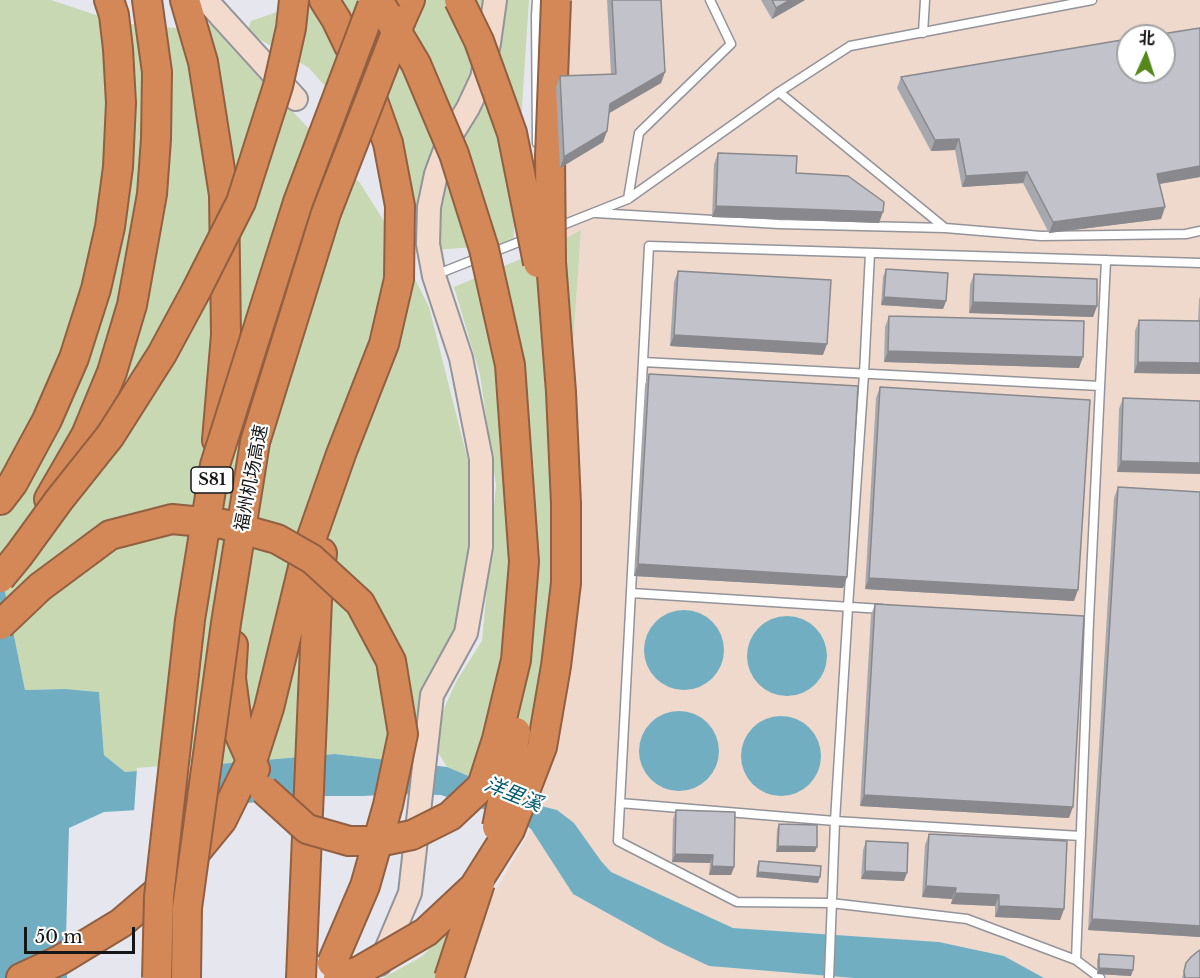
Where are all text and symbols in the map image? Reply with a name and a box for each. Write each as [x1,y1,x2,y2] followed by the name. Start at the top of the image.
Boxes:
[1116,24,1176,84] north arrow
[1138,28,1155,48] text: 北
[231,423,273,533] street label: 福州机场高速
[191,467,233,493] road number: S81
[481,773,545,817] water label: 洋里溪
[27,915,138,953] scale bar
[35,926,83,948] text: 50 m

